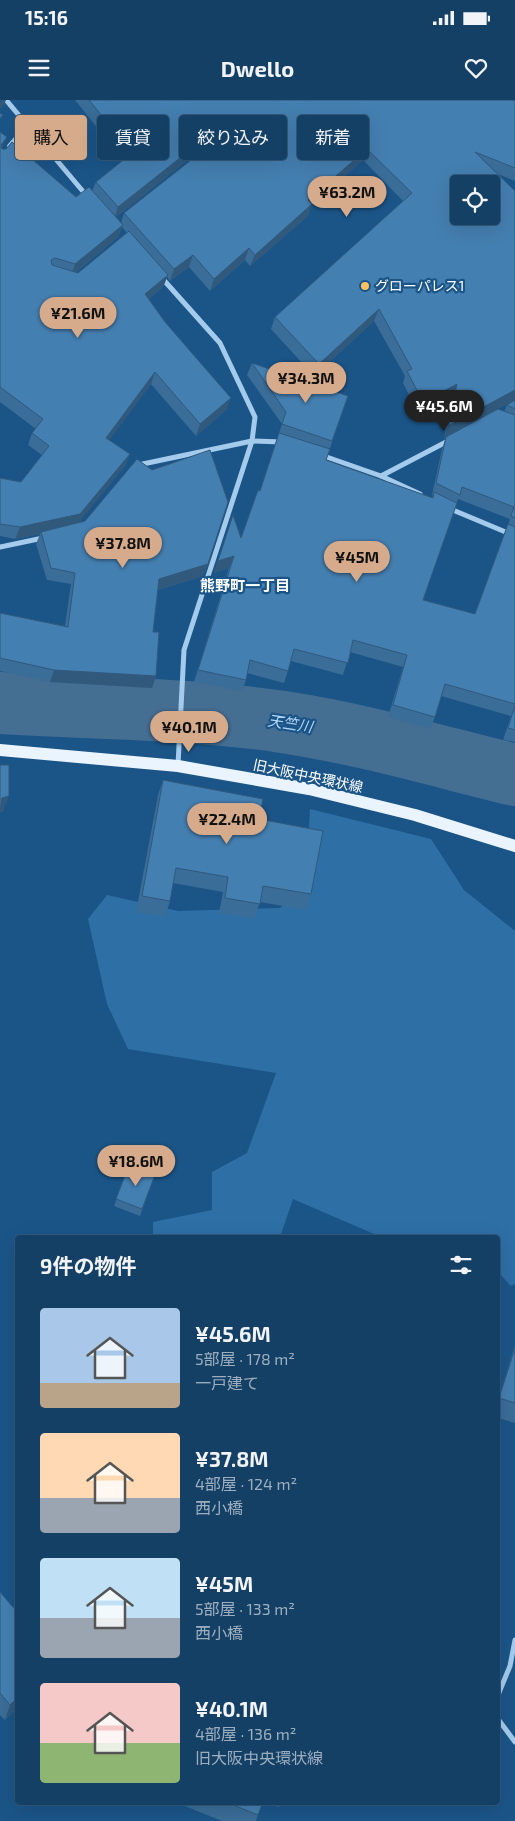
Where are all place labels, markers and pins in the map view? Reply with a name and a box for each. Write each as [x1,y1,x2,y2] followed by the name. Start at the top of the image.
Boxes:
[306,176,388,218] pin: ¥63.2M
[375,277,464,294] place label: グローパレス1
[359,280,371,292] marker: グローパレス1
[37,296,119,339] pin: ¥21.6M
[265,362,347,404] pin: ¥34.3M
[403,390,485,432] pin: ¥45.6M
[82,526,164,569] pin: ¥37.8M
[327,540,387,583] pin: ¥45M
[148,710,230,753] pin: ¥40.1M
[186,802,268,845] pin: ¥22.4M
[95,1144,177,1187] pin: ¥18.6M

